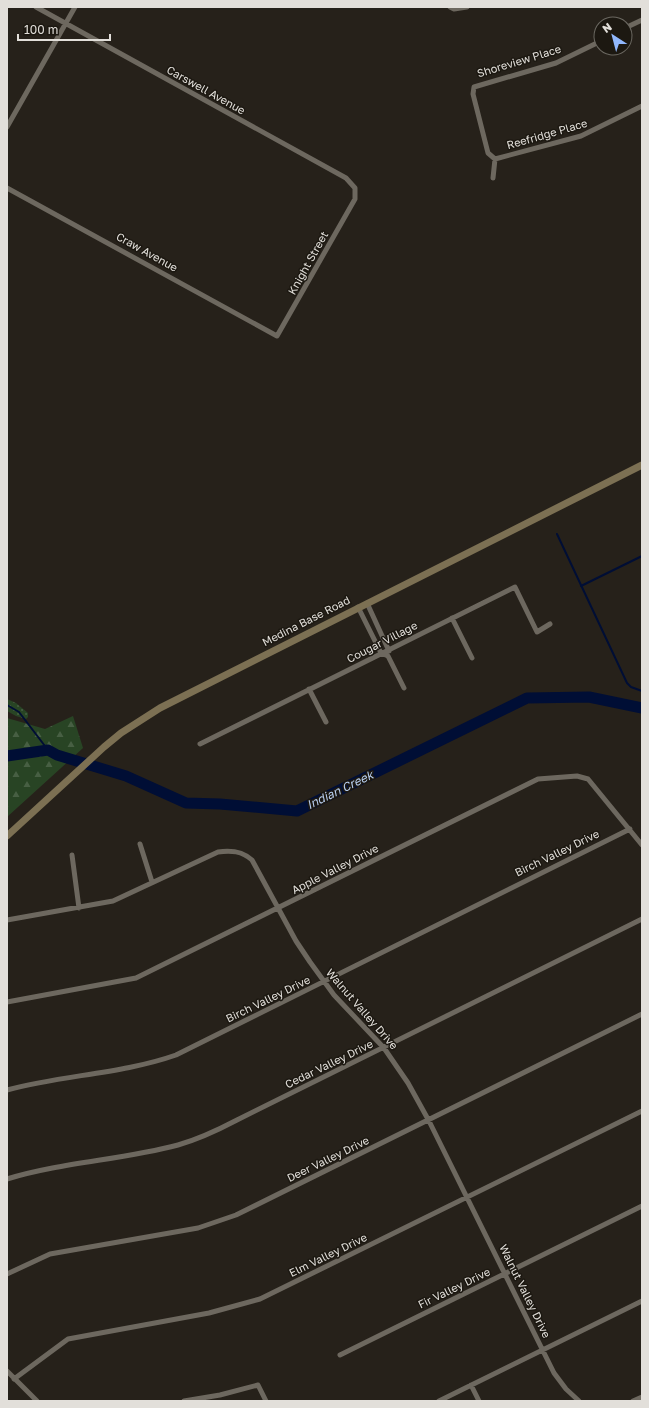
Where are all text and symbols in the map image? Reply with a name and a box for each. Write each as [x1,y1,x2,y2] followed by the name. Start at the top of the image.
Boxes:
[18,16,110,42] scale bar
[593,16,633,56] north arrow
[600,20,614,35] text: N
[24,22,58,37] text: 100 m
[475,42,562,79] street label: Shoreview Place
[165,63,248,116] street label: Carswell Avenue
[505,116,589,151] street label: Reefridge Place
[114,229,180,274] street label: Craw Avenue
[285,229,330,297] street label: Knight Street
[260,593,352,648] street label: Medina Base Road
[344,618,419,665] street label: Cougar Village
[304,766,377,812] water label: Indian Creek
[512,826,601,879] street label: Birch Valley Drive
[289,841,380,896] street label: Apple Valley Drive
[324,966,401,1052] street label: Walnut Valley Drive
[223,972,312,1025] street label: Birch Valley Drive
[283,1037,375,1090] street label: Cedar Valley Drive
[285,1133,371,1184] street label: Deer Valley Drive
[287,1230,369,1279] street label: Elm Valley Drive
[497,1242,554,1340] street label: Walnut Valley Drive
[416,1264,492,1311] street label: Fir Valley Drive

